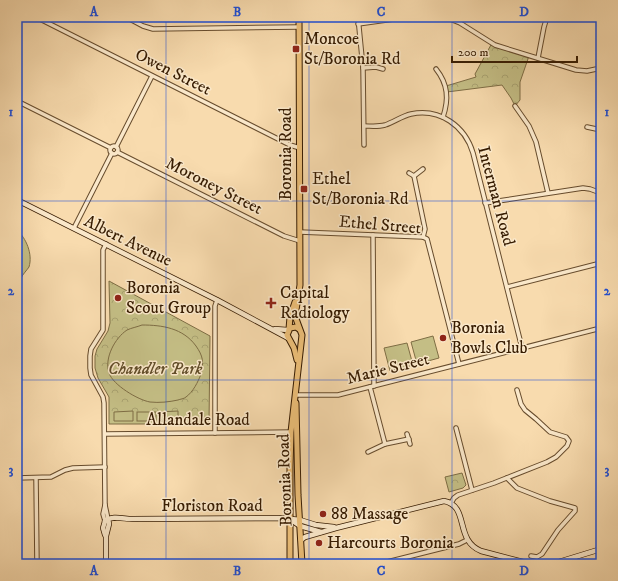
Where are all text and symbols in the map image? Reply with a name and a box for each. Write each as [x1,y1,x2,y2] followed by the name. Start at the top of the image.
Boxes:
[89,4,99,20] text: A
[233,4,241,20] text: B
[377,4,386,20] text: C
[519,4,529,20] text: D
[304,28,401,70] place label: Moncoe St/Boronia Rd
[452,38,577,64] scale bar
[131,43,215,101] street label: Owen Street
[291,44,301,54] marker: Moncoe St/Boronia Rd
[458,45,488,60] text: 200 m
[9,104,14,120] text: 1
[605,104,610,120] text: 1
[275,107,297,200] street label: Boronia Road
[472,144,520,249] street label: Interman Road
[162,152,267,220] street label: Moroney Street
[312,168,409,210] place label: Ethel St/Boronia Rd
[299,184,309,194] marker: Ethel St/Boronia Rd
[80,210,176,272] street label: Albert Avenue
[338,210,423,240] street label: Ethel Street
[126,277,211,319] place label: Boronia Scout Group
[280,282,350,324] place label: Capital Radiology
[8,283,15,299] text: 2
[604,283,611,299] text: 2
[113,293,123,303] marker: Boronia Scout Group
[265,297,277,309] marker: Capital Radiology
[451,317,528,359] place label: Boronia Bowls Club
[438,333,448,343] marker: Boronia Bowls Club
[344,348,432,390] street label: Marie Street
[108,358,203,380] park label: Chandler Park
[146,409,250,431] street label: Allandale Road
[272,433,298,527] street label: Boronia Road
[9,462,14,478] text: 3
[605,462,610,478] text: 3
[161,495,263,517] street label: Floriston Road
[331,503,408,525] place label: 88 Massage
[318,509,328,519] marker: 88 Massage
[327,532,454,554] place label: Harcourts Boronia
[314,538,324,548] marker: Harcourts Boronia
[89,563,99,579] text: A
[233,563,241,579] text: B
[377,563,386,579] text: C
[519,563,529,579] text: D

